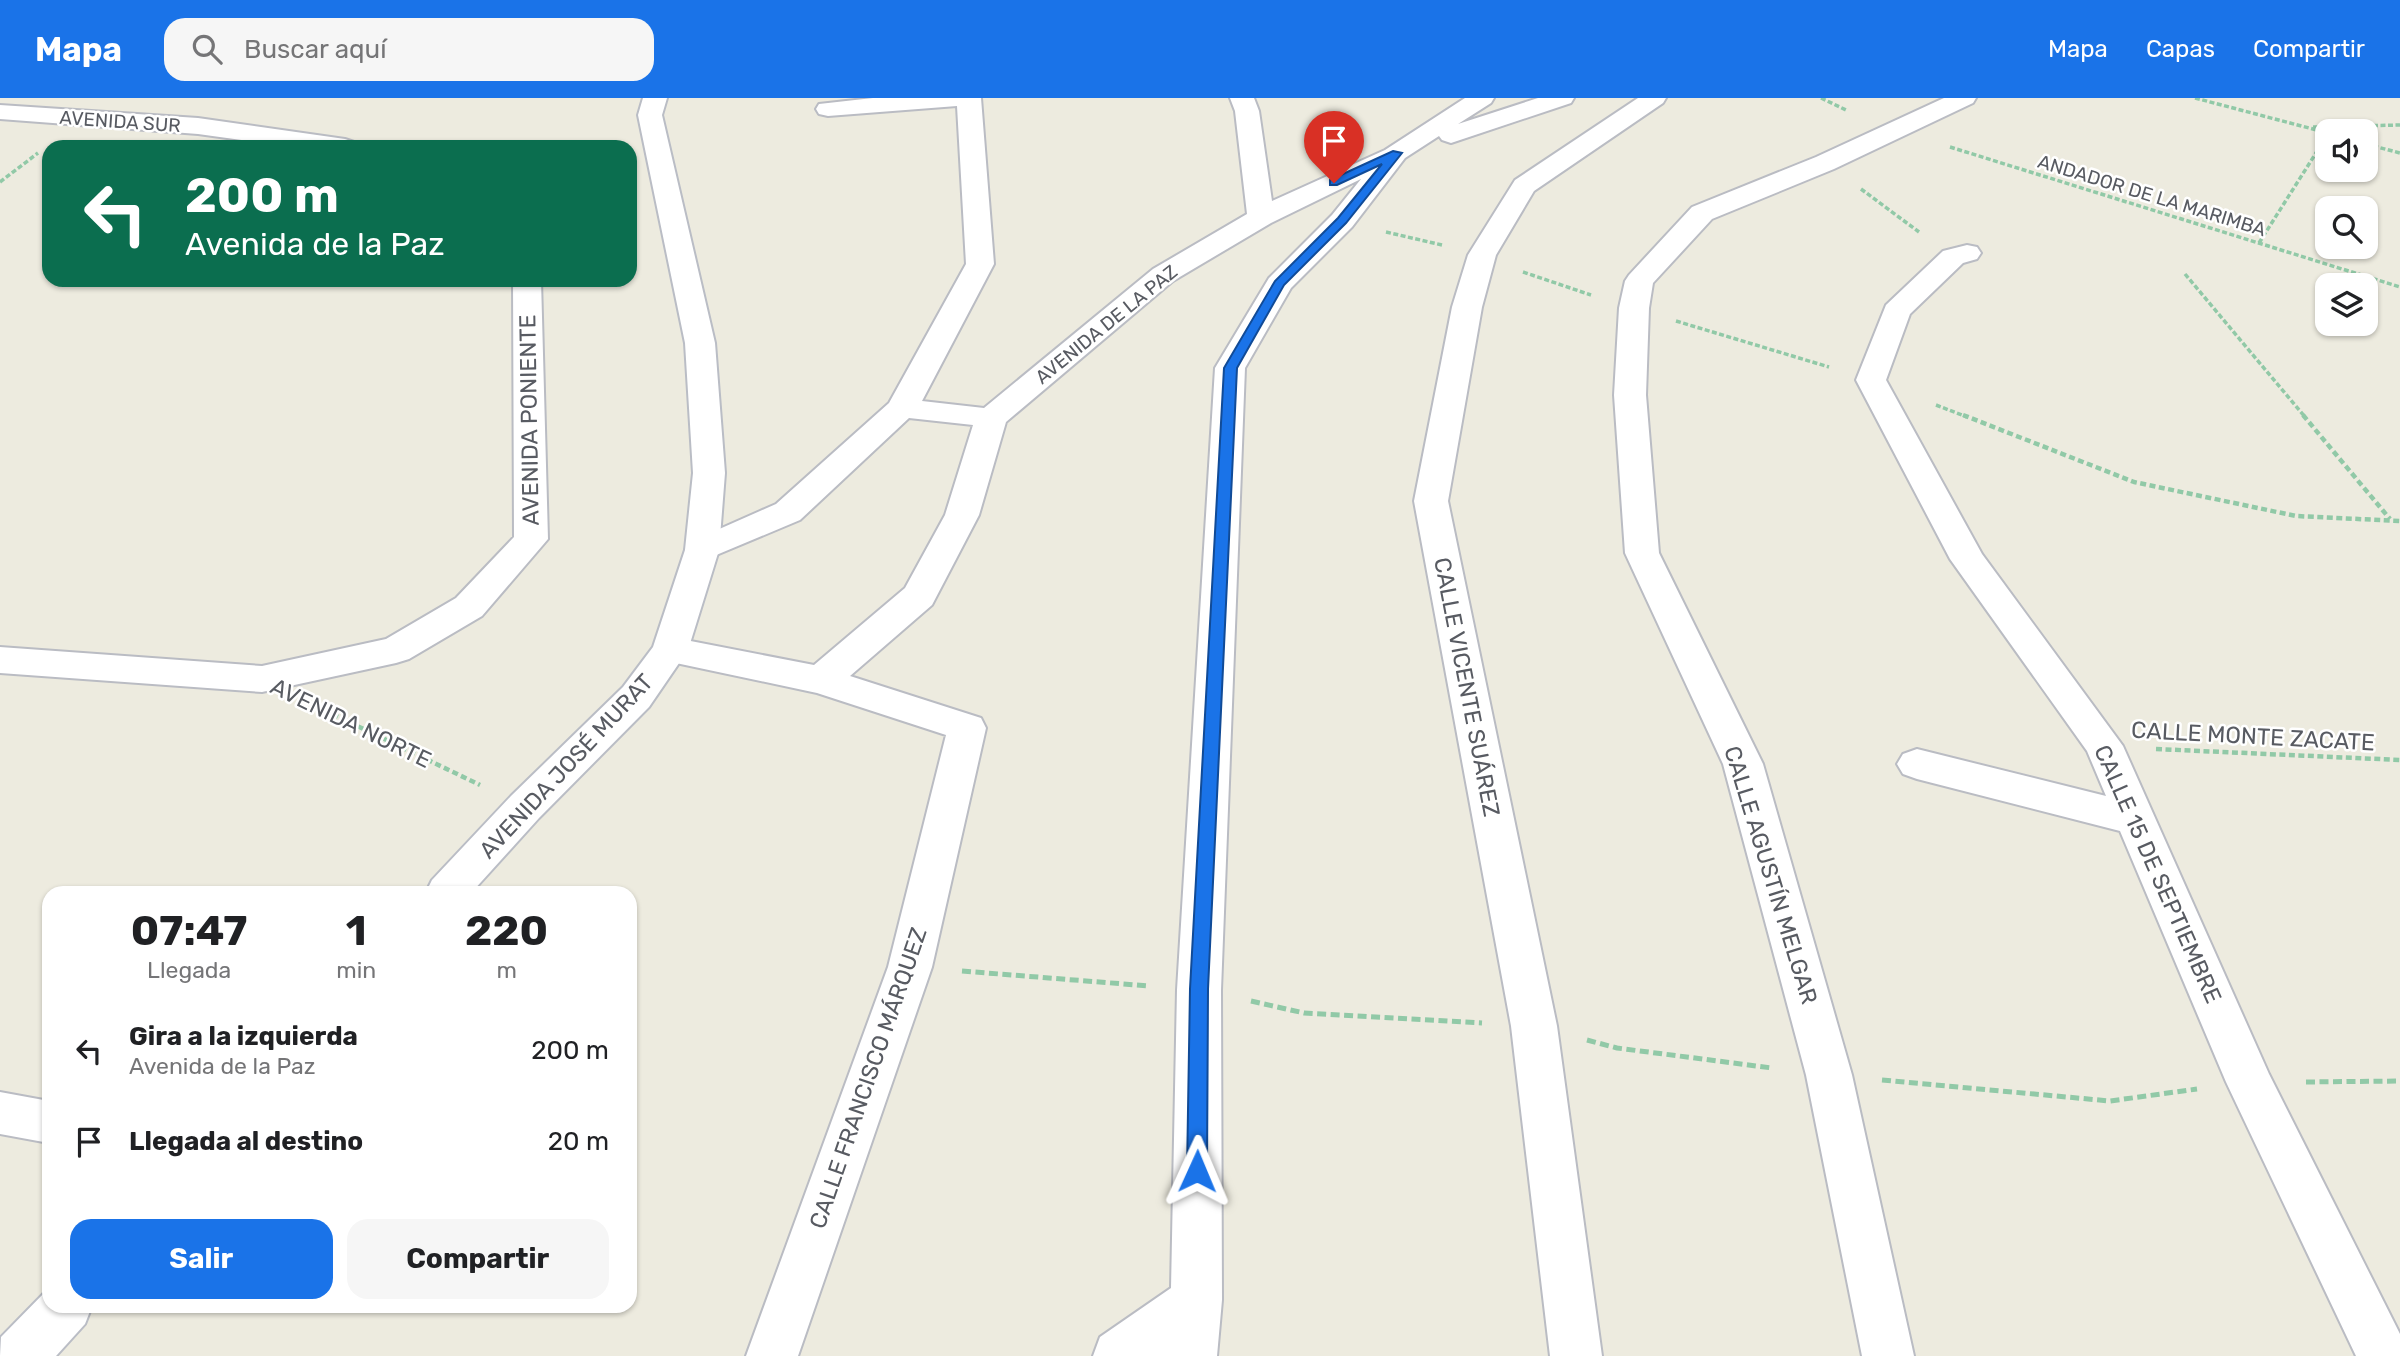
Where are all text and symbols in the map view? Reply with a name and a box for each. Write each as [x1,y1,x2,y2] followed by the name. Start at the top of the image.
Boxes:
[164,18,654,81] search box
[35,30,122,69] text: Mapa
[188,30,226,68] icon: search
[244,34,387,65] text: Buscar aquí
[2048,35,2108,63] text: Mapa
[2146,35,2215,63] text: Capas
[2253,35,2365,63] text: Compartir
[59,106,181,137] street label: AVENIDA SUR
[1304,111,1364,183] pin
[2315,119,2378,336] map controls
[2315,119,2378,182] button: sound
[1315,122,1353,160] icon: arrive
[2035,150,2269,241] street label: ANDADOR DE LA MARIMBA
[185,166,339,224] text: 200 m
[70,168,161,259] icon: left
[2315,196,2378,259] button: search
[185,225,444,263] text: Avenida de la Paz
[1031,260,1182,389] street label: AVENIDA DE LA PAZ
[2315,273,2378,336] button: layers
[513,314,545,526] street label: AVENIDA PONIENTE
[1428,555,1506,819] street label: CALLE VICENTE SUÁREZ
[473,668,659,864] street label: AVENIDA JOSÉ MURAT
[266,672,436,774] street label: AVENIDA NORTE
[2131,716,2375,756] street label: CALLE MONTE ZACATE
[2088,741,2228,1007] street label: CALLE 15 DE SEPTIEMBRE
[1718,743,1824,1007] street label: CALLE AGUSTÍN MELGAR
[131,906,247,956] text: 07:47
[346,906,367,956] text: 1
[465,906,548,956] text: 220
[803,924,933,1232] street label: CALLE FRANCISCO MÁRQUEZ
[147,956,231,984] text: Llegada
[336,956,376,984] text: min
[496,956,517,984] text: m
[129,1021,358,1052] text: Gira a la izquierda
[70,1032,108,1070] icon: left
[531,1035,609,1066] text: 200 m
[129,1052,315,1080] text: Avenida de la Paz
[70,1123,108,1161] icon: arrive
[129,1126,363,1157] text: Llegada al destino
[548,1126,609,1157] text: 20 m
[1160,1134,1234,1208] position arrow
[70,1219,333,1299] button: Salir
[347,1219,609,1299] button: Compartir

